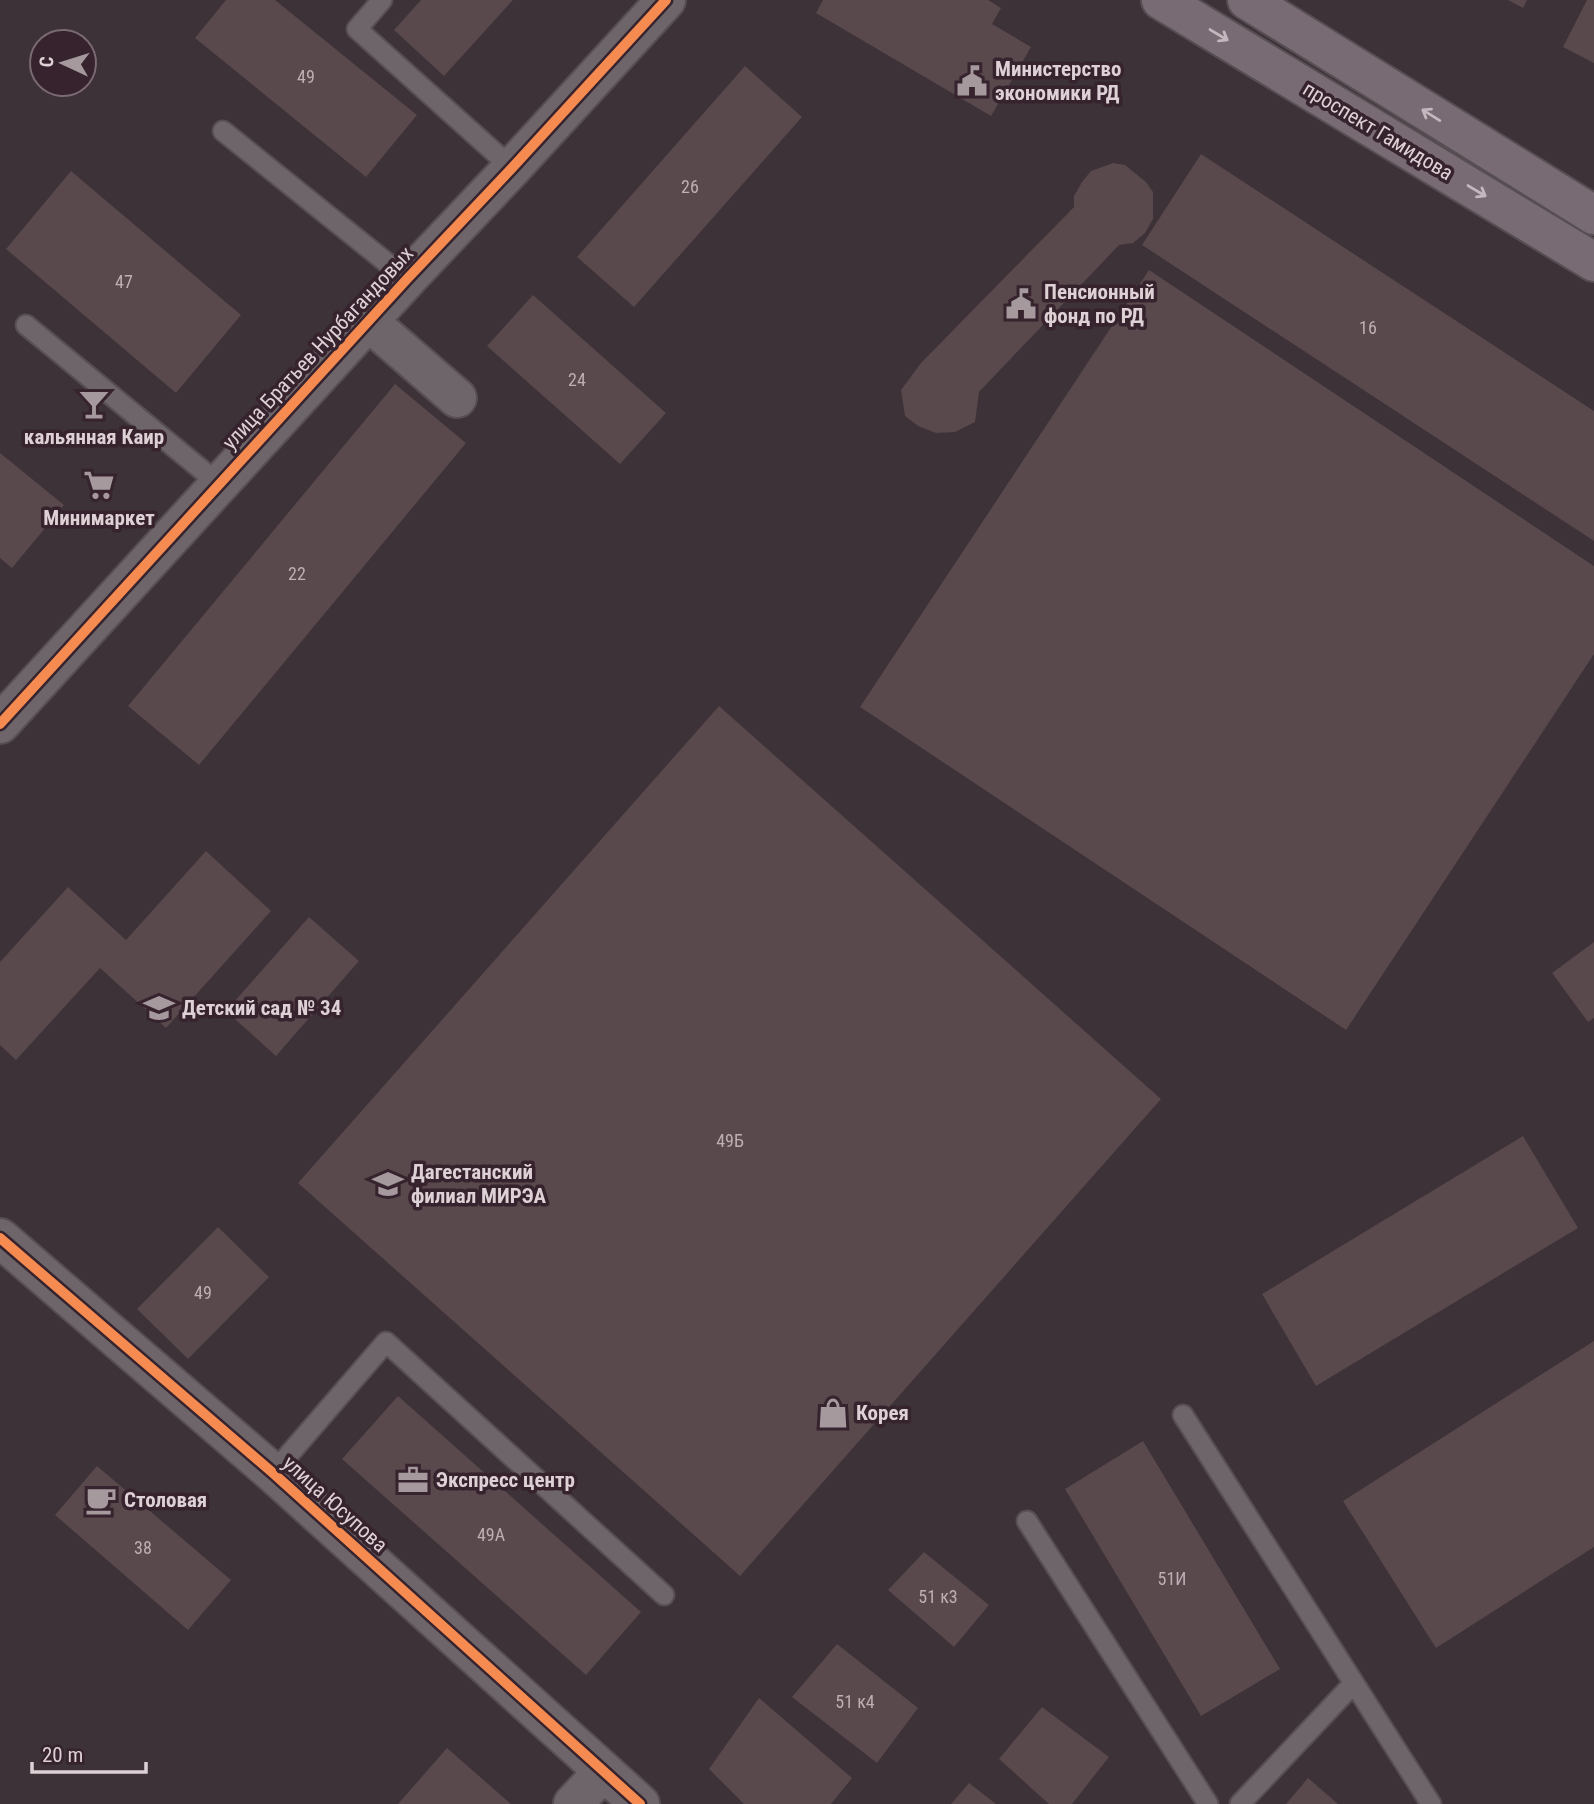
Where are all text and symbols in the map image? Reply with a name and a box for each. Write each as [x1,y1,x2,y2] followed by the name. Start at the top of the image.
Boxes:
[28,28,98,98] north arrow
[1209,29,1229,43] one-way arrow
[35,55,58,68] text: С
[995,57,1121,105] place label: Министерство экономики РД
[955,64,989,98] public building icon: Министерство экономики РД
[297,66,315,87] house number: 49
[1299,77,1457,185] street label: проспект Гамидова
[1422,107,1442,121] one-way arrow
[681,176,699,197] house number: 26
[1467,184,1487,198] one-way arrow
[218,242,418,454] street label: улица Братьев Нурбагандовых
[115,271,133,292] house number: 47
[1044,280,1155,328] place label: Пенсионный фонд по РД
[1004,287,1038,321] public building icon: Пенсионный фонд по РД
[1359,317,1377,338] house number: 16
[568,369,586,390] house number: 24
[77,387,111,421] bar icon: кальянная Каир
[24,425,164,449] place label: кальянная Каир
[82,468,116,502] supermarket icon: Минимаркет
[43,506,155,530] place label: Минимаркет
[288,563,306,584] house number: 22
[142,991,176,1025] school or university icon: Детский сад № 34
[182,996,341,1020] place label: Детский сад № 34
[716,1130,744,1151] house number: 49Б
[411,1160,547,1208] place label: Дагестанский филиал МИРЭА
[371,1167,405,1201] school or university icon: Дагестанский филиал МИРЭА
[194,1282,212,1303] house number: 49
[816,1396,850,1430] shop icon: Корея
[856,1401,909,1425] place label: Корея
[278,1451,392,1557] street label: улица Юсупова
[396,1463,430,1497] office icon: Экспресс центр
[436,1468,575,1492] place label: Экспресс центр
[84,1483,118,1517] cafe icon: Столовая
[124,1488,207,1512] place label: Столовая
[477,1524,506,1545] house number: 49А
[134,1537,152,1558] house number: 38
[1158,1568,1186,1589] house number: 51И
[918,1586,958,1607] house number: 51 к3
[835,1691,875,1712] house number: 51 к4
[32,1730,145,1774] scale bar
[42,1743,83,1767] text: 20 m

